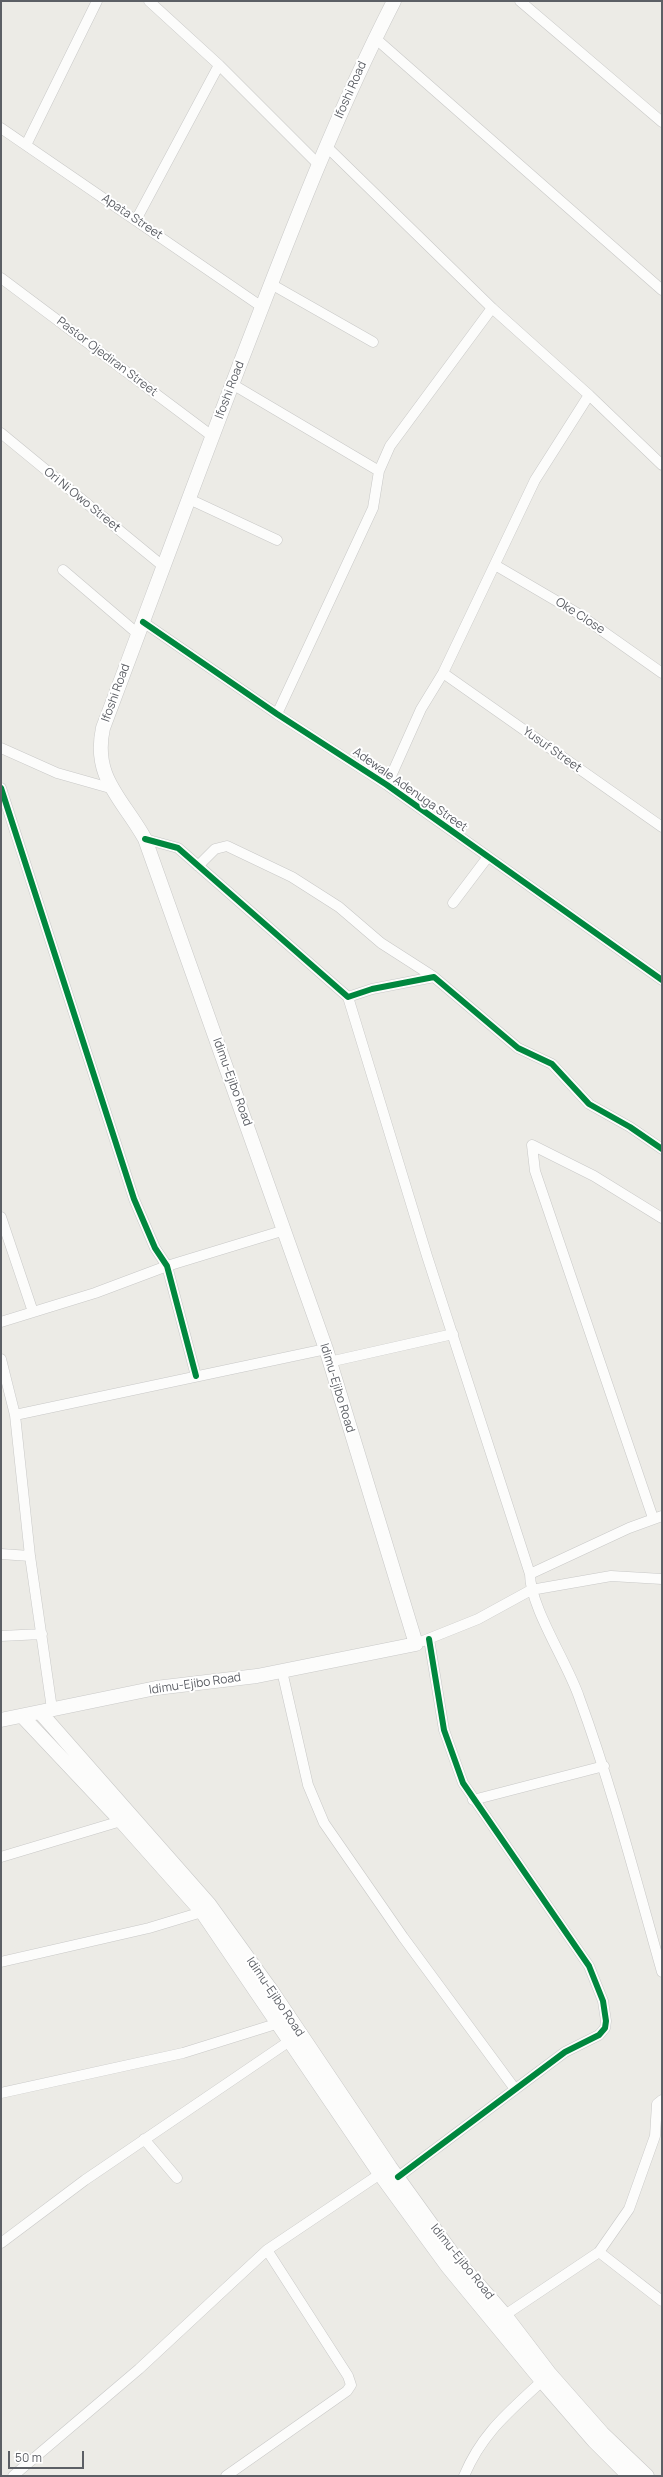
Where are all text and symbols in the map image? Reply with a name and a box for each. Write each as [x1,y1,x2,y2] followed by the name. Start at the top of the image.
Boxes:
[332,59,370,121] street label: Ifoshi Road
[99,191,165,243] street label: Apata Street
[54,314,160,400] street label: Pastor Ojediran Street
[212,359,248,421] street label: Ifoshi Road
[41,465,123,535] street label: Ori Ni Owo Street
[553,595,607,637] street label: Oke Close
[99,662,133,724] street label: Ifoshi Road
[520,724,584,776] street label: Yusuf Street
[350,745,470,835] street label: Adewale Adenuga Street
[209,1036,255,1128] street label: Idimu-Ejibo Road
[317,1342,357,1434] street label: Idimu-Ejibo Road
[148,1670,242,1698] street label: Idimu-Ejibo Road
[243,1955,307,2039] street label: Idimu-Ejibo Road
[427,2221,497,2303] street label: Idimu-Ejibo Road
[10,2443,86,2469] scale bar
[15,2449,42,2466] text: 50 m

